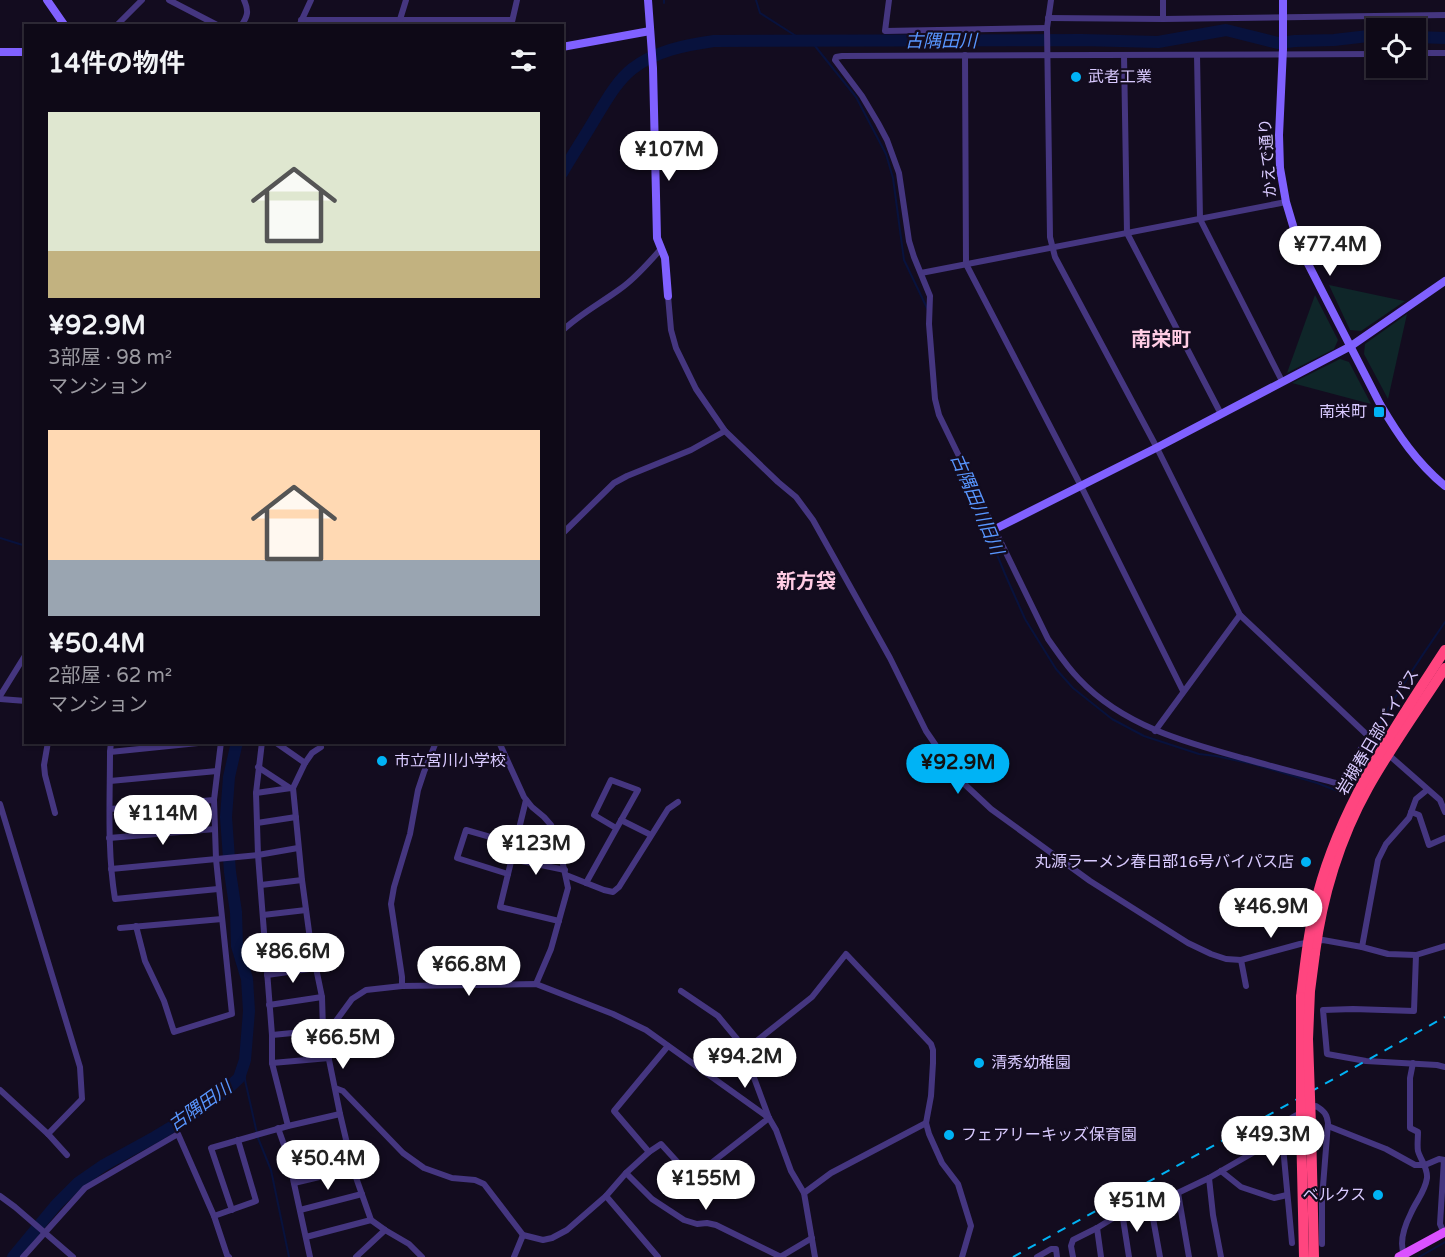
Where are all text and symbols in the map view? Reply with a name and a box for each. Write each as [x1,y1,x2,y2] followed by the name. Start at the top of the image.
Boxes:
[1366,18,1426,78] map controls
[1366,18,1426,78] button: locate
[905,30,979,52] water label: 古隅田川
[507,44,540,77] icon: filters
[48,48,185,79] text: 14件の物件
[1088,67,1152,87] place label: 武者工業
[1069,70,1083,84] marker: 武者工業
[1255,118,1281,198] street label: かえで通り
[627,131,711,182] pin: ¥107M
[634,138,704,162] text: ¥107M
[240,151,348,259] icon: home
[1281,226,1379,277] pin: ¥77.4M
[1293,233,1367,257] text: ¥77.4M
[48,310,146,341] text: ¥92.9M
[1131,328,1191,352] district label: 南栄町
[48,346,172,370] text: 3部屋 · 98 m²
[48,375,148,399] text: マンション
[1319,402,1367,422] place label: 南栄町
[1372,405,1386,419] marker: 南栄町
[946,450,1009,560] water label: 古隅田川旧川
[240,469,348,577] icon: home
[776,570,836,594] district label: 新方袋
[48,628,145,659] text: ¥50.4M
[48,664,172,688] text: 2部屋 · 62 m²
[1332,665,1424,799] street label: 岩槻春日部バイパス
[48,693,148,717] text: マンション
[909,744,1007,795] pin: ¥92.9M
[394,751,506,771] place label: 市立宮川小学校
[920,751,996,775] text: ¥92.9M
[375,754,389,768] marker: 市立宮川小学校
[121,795,205,846] pin: ¥114M
[128,802,198,826] text: ¥114M
[494,825,578,876] pin: ¥123M
[501,832,571,856] text: ¥123M
[1035,852,1294,872] place label: 丸源ラーメン春日部16号バイパス店
[1299,855,1313,869] marker: 丸源ラーメン春日部16号バイパス店
[1222,888,1320,939] pin: ¥46.9M
[1233,895,1309,919] text: ¥46.9M
[244,933,342,984] pin: ¥86.6M
[255,940,331,964] text: ¥86.6M
[420,946,518,997] pin: ¥66.8M
[431,953,507,977] text: ¥66.8M
[294,1019,392,1070] pin: ¥66.5M
[305,1026,381,1050] text: ¥66.5M
[696,1038,794,1089] pin: ¥94.2M
[707,1045,783,1069] text: ¥94.2M
[991,1053,1071,1073] place label: 清秀幼稚園
[972,1056,986,1070] marker: 清秀幼稚園
[164,1075,237,1136] water label: 古隅田川
[1224,1116,1322,1167] pin: ¥49.3M
[1235,1123,1311,1147] text: ¥49.3M
[961,1125,1137,1145] place label: フェアリーキッズ保育園
[942,1128,956,1142] marker: フェアリーキッズ保育園
[279,1140,377,1191] pin: ¥50.4M
[291,1147,365,1171] text: ¥50.4M
[664,1160,748,1211] pin: ¥155M
[671,1167,741,1191] text: ¥155M
[1101,1182,1173,1233] pin: ¥51M
[1302,1185,1366,1205] place label: ベルクス
[1371,1188,1385,1202] marker: ベルクス
[1108,1189,1166,1213] text: ¥51M

